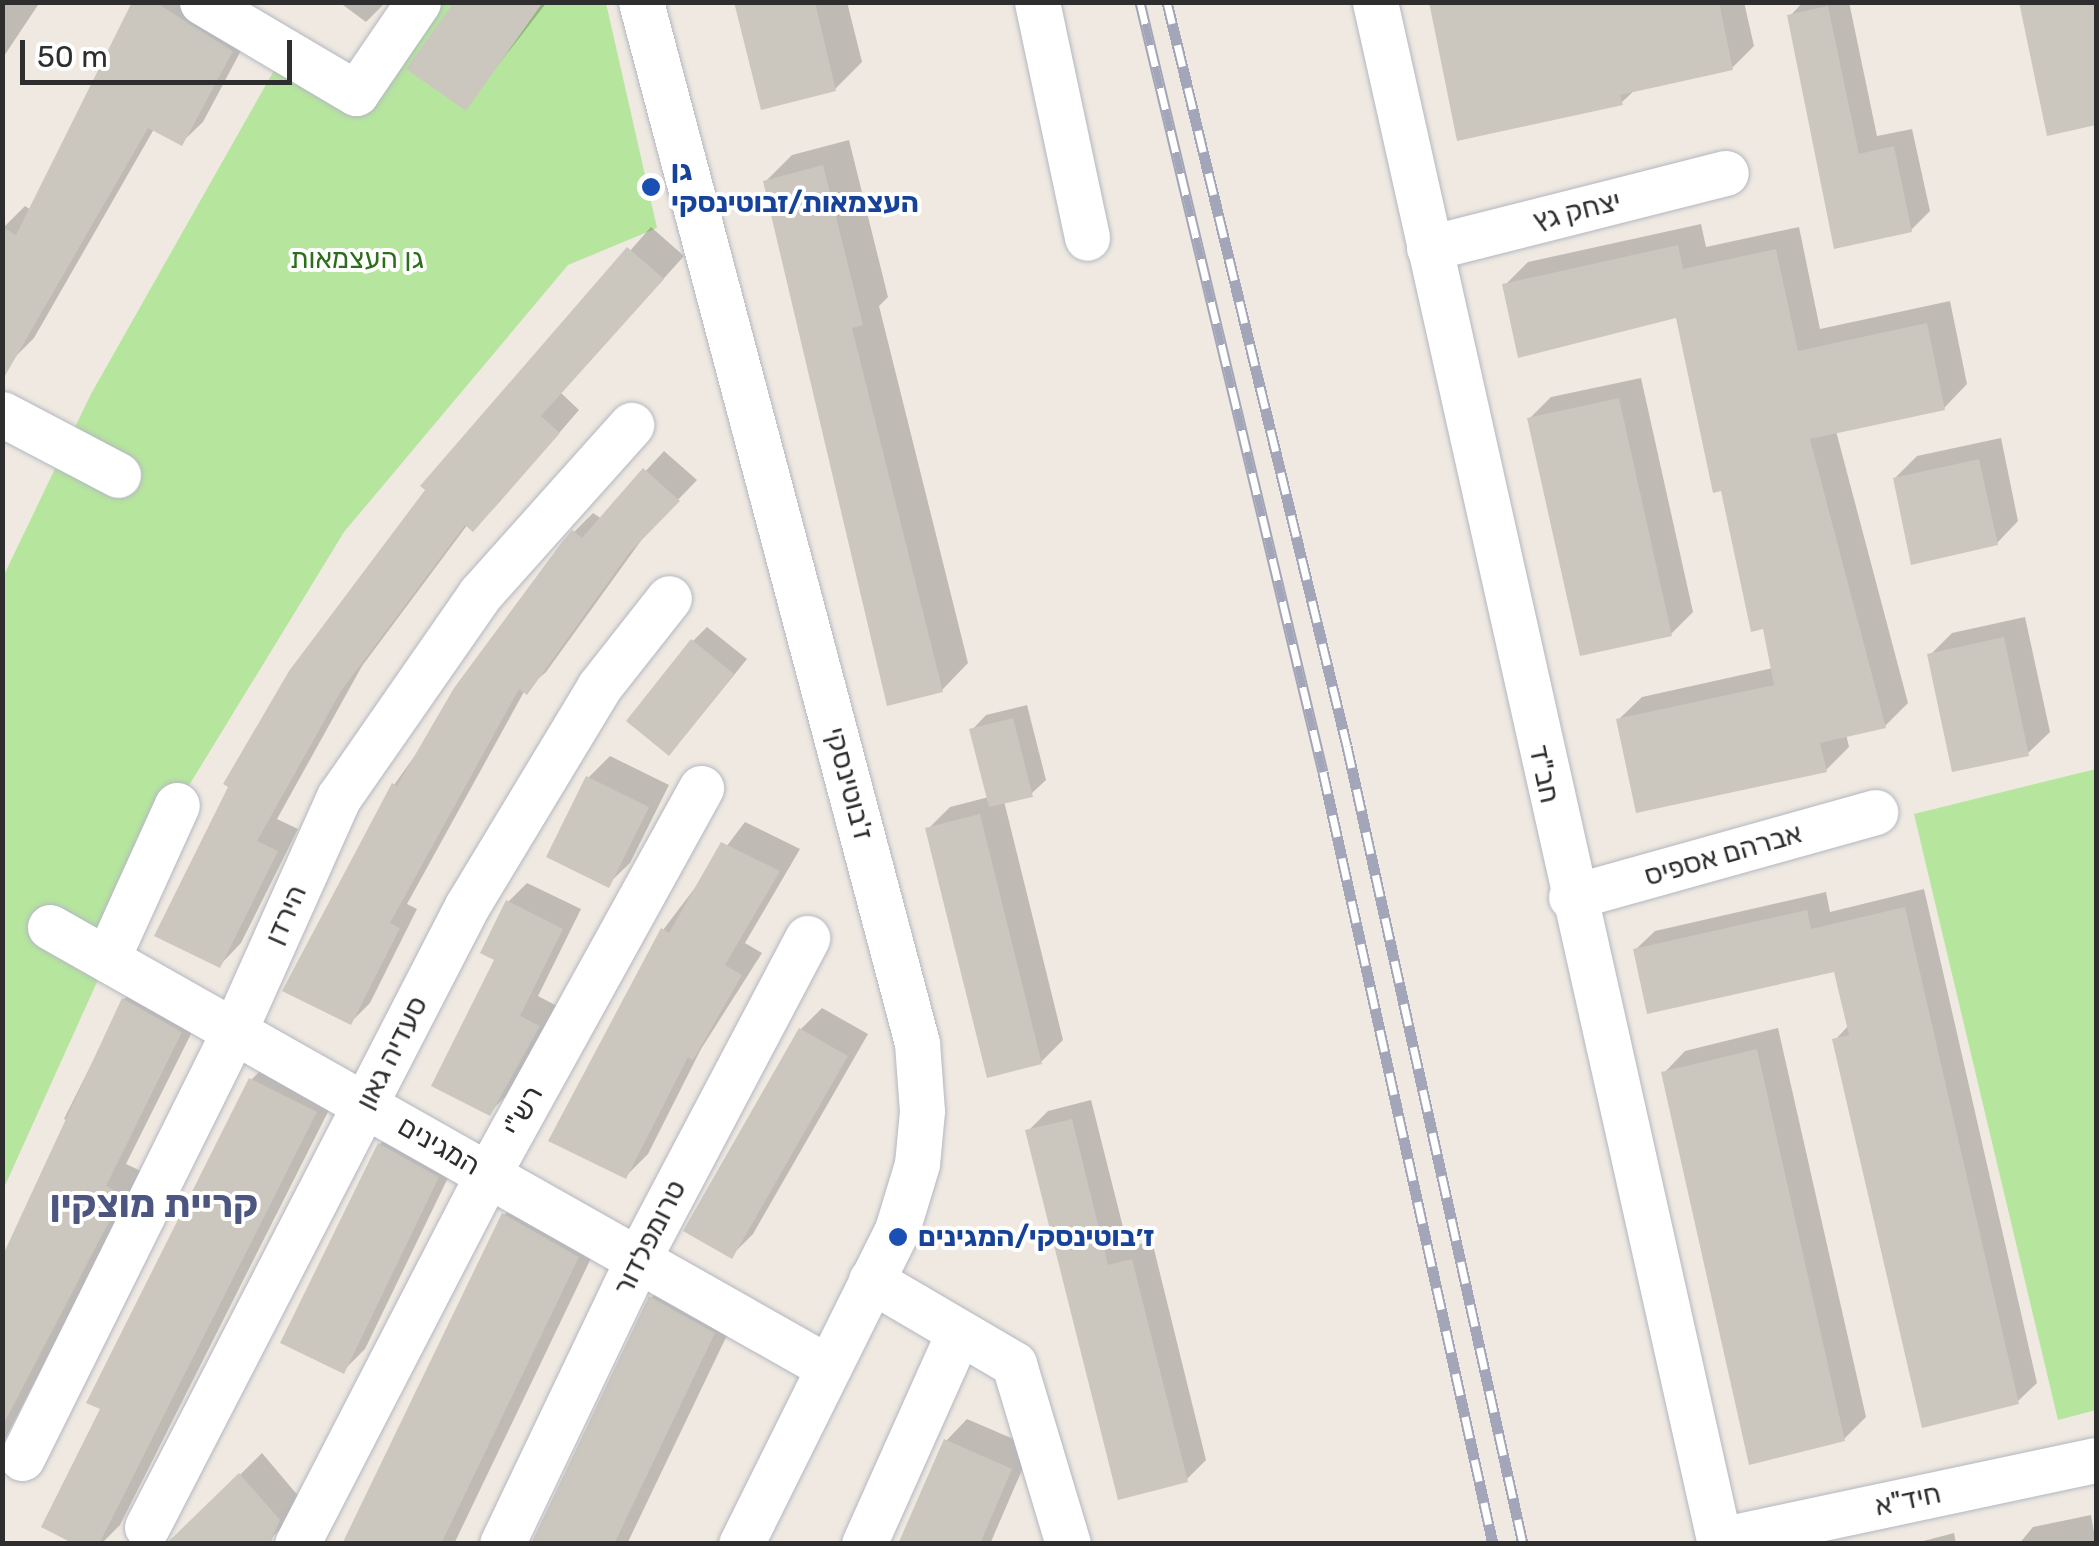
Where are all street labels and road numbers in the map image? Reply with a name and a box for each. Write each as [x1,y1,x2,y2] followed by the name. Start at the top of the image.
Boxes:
[1529,184,1625,238] street label: יצחק גץ
[818,724,880,844] street label: ז'בוטינסקי
[1521,742,1567,806] street label: חב"ד
[1640,816,1806,894] street label: אברהם אספיס
[258,880,314,950] street label: הירדן
[349,991,435,1115] street label: סעדיה גאון
[496,1080,550,1142] street label: רש"י
[392,1109,486,1183] street label: המגינים
[607,1175,693,1301] street label: טרומפלדור
[1872,1477,1944,1523] street label: חיד"א

